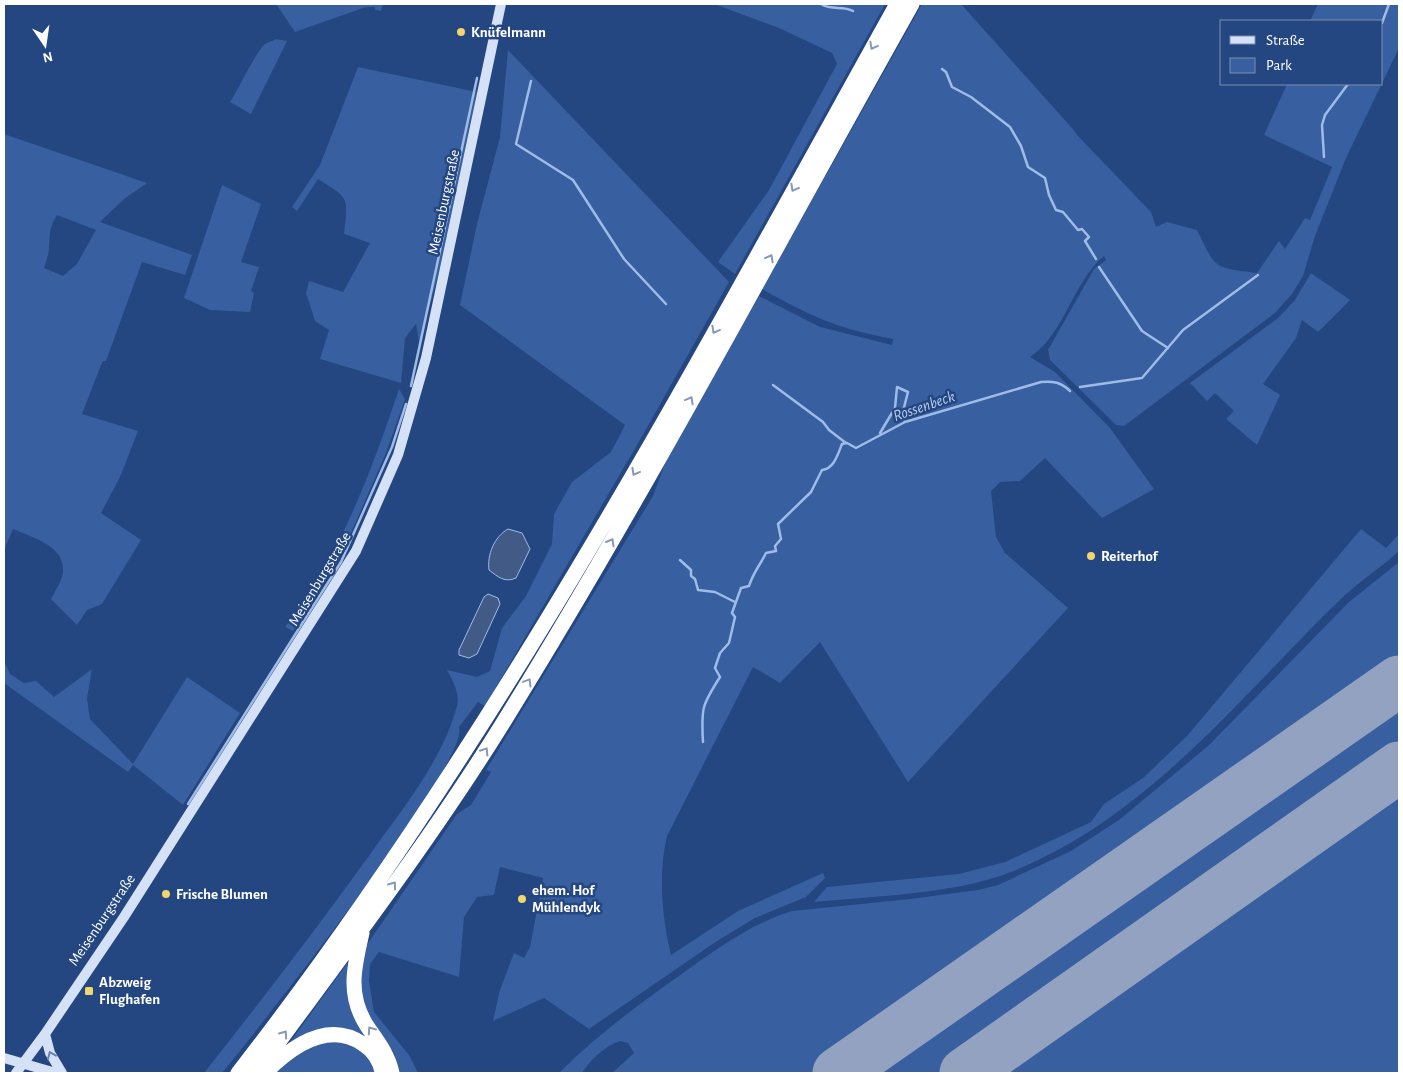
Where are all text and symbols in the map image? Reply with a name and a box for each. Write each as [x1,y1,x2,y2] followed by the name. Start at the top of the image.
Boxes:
[20,20,70,70] north arrow
[1220,20,1383,85] legend
[471,25,546,40] place label: Knüfelmann
[455,26,467,38] marker: Knüfelmann
[1266,33,1305,48] text: Straße
[869,41,879,50] one-way arrow
[41,49,54,65] text: N
[1266,58,1292,73] text: Park
[426,148,462,256] street label: Meisenburgstraße
[790,183,800,192] one-way arrow
[763,255,773,264] one-way arrow
[711,325,721,334] one-way arrow
[891,388,957,424] water label: Rossenbeck
[684,397,694,406] one-way arrow
[632,467,642,476] one-way arrow
[286,529,354,629] street label: Meisenburgstraße
[604,538,614,547] one-way arrow
[1101,549,1159,564] place label: Reiterhof
[1085,550,1097,562] marker: Reiterhof
[522,678,532,687] one-way arrow
[479,748,488,757] one-way arrow
[66,871,138,968] street label: Meisenburgstraße
[387,881,396,891] one-way arrow
[532,883,601,915] place label: ehem. Hof Mühlendyk
[176,887,268,902] place label: Frische Blumen
[160,888,172,900] marker: Frische Blumen
[516,893,528,905] marker: ehem. Hof Mühlendyk
[99,975,160,1007] place label: Abzweig Flughafen
[83,985,95,997] marker: Abzweig Flughafen
[368,1026,377,1036] one-way arrow
[278,1030,287,1040] one-way arrow
[48,1051,58,1060] one-way arrow

